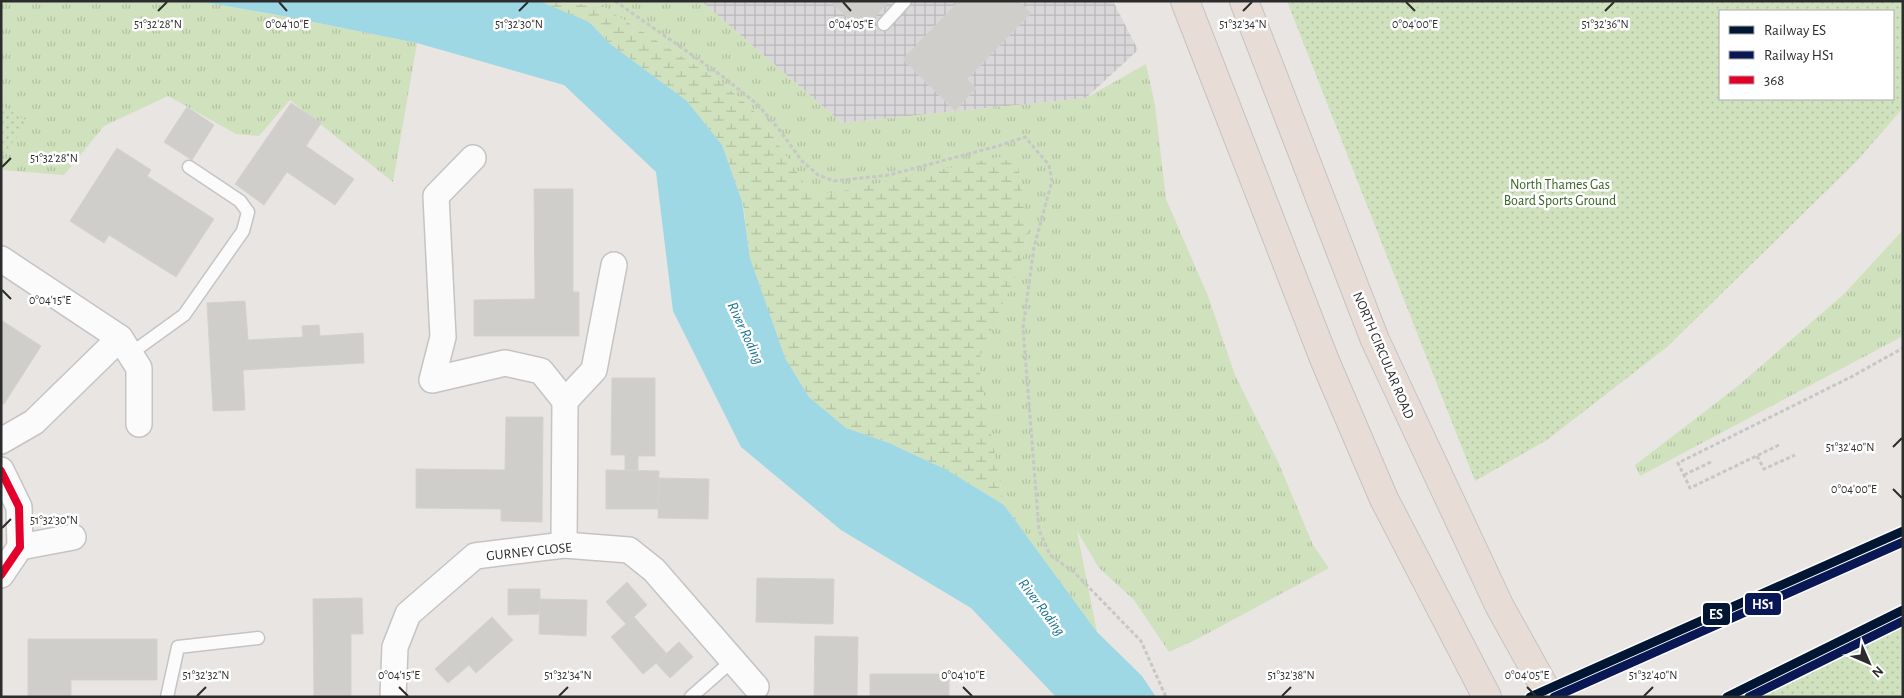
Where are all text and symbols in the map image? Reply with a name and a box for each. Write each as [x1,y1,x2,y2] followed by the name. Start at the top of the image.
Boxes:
[1719,10,1894,100] legend
[134,18,182,30] text: 51°32'28"N
[265,18,309,30] text: 0°04'10"E
[495,18,543,30] text: 51°32'30"N
[829,18,873,30] text: 0°04'05"E
[1219,18,1267,30] text: 51°32'34"N
[1392,18,1438,30] text: 0°04'00"E
[1581,18,1629,30] text: 51°32'36"N
[1764,23,1826,38] text: Railway ES
[1764,48,1834,63] text: Railway HS1
[1764,73,1784,88] text: 368
[30,152,78,164] text: 51°32'28"N
[1504,178,1616,208] park label: North Thames Gas Board Sports Ground
[1350,290,1416,421] street label: NORTH CIRCULAR ROAD
[29,294,71,306] text: 0°04'15"E
[725,300,766,367] water label: River Roding
[1826,441,1874,453] text: 51°32'40"N
[1831,483,1877,495] text: 0°04'00"E
[30,514,78,526] text: 51°32'30"N
[486,541,573,563] street label: GURNEY CLOSE
[1015,576,1068,639] water label: River Roding
[1744,592,1782,616] line badge: HS1
[1752,598,1774,612] text: HS1
[1702,602,1731,626] line badge: ES
[1709,608,1723,622] text: ES
[1844,638,1894,688] north arrow
[1869,663,1886,680] text: N
[182,669,230,681] text: 51°32'32"N
[378,669,420,681] text: 0°04'15"E
[544,669,592,681] text: 51°32'34"N
[941,669,985,681] text: 0°04'10"E
[1267,669,1315,681] text: 51°32'38"N
[1505,669,1549,681] text: 0°04'05"E
[1629,669,1677,681] text: 51°32'40"N

